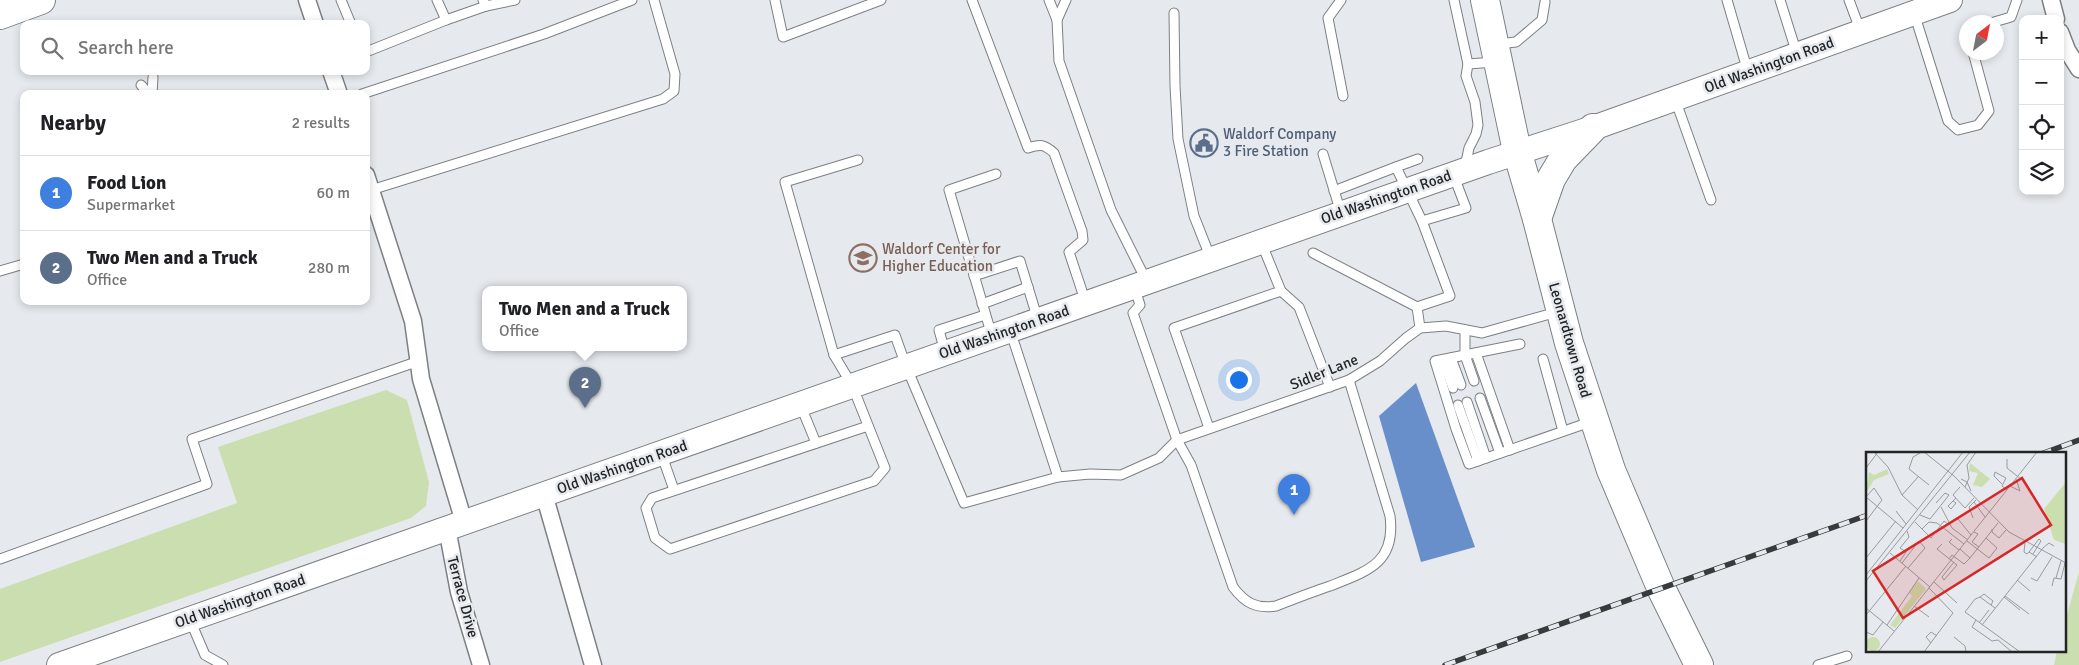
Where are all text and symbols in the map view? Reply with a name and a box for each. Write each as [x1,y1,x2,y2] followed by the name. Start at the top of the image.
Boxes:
[1959,15,2004,60] north arrow
[2019,15,2064,195] map controls
[2019,15,2064,60] button: +
[20,20,370,75] search box
[1702,33,1836,97] street label: Old Washington Road
[38,34,66,62] icon: search
[78,36,174,60] text: Search here
[2019,60,2064,105] button: −
[2019,105,2064,150] button: locate
[40,110,106,136] text: Nearby
[291,113,350,133] text: 2 results
[1223,125,1336,160] place label: Waldorf Company 3 Fire Station
[1189,128,1219,158] public building icon: Waldorf Company 3 Fire Station
[2019,150,2064,195] button: layers
[1318,166,1454,228] street label: Old Washington Road
[87,171,166,195] text: Food Lion
[52,183,60,203] text: 1
[316,183,350,203] text: 60 m
[87,195,175,215] text: Supermarket
[882,240,1001,275] place label: Waldorf Center for Higher Education
[848,243,878,273] school or university icon: Waldorf Center for Higher Education
[87,246,258,270] text: Two Men and a Truck
[52,258,60,278] text: 2
[308,258,350,278] text: 280 m
[87,270,127,290] text: Office
[1545,280,1595,400] street label: Leonardtown Road
[482,286,687,351] popup
[499,297,670,321] text: Two Men and a Truck
[936,301,1072,363] street label: Old Washington Road
[499,321,539,341] text: Office
[1287,350,1361,394] street label: Sidler Lane
[569,367,601,408] pin: 2
[1226,367,1252,393] your location
[554,436,690,498] street label: Old Washington Road
[1866,452,2066,652] inset map
[1278,474,1310,515] pin: 1
[444,554,482,640] street label: Terrace Drive
[172,570,308,632] street label: Old Washington Road

